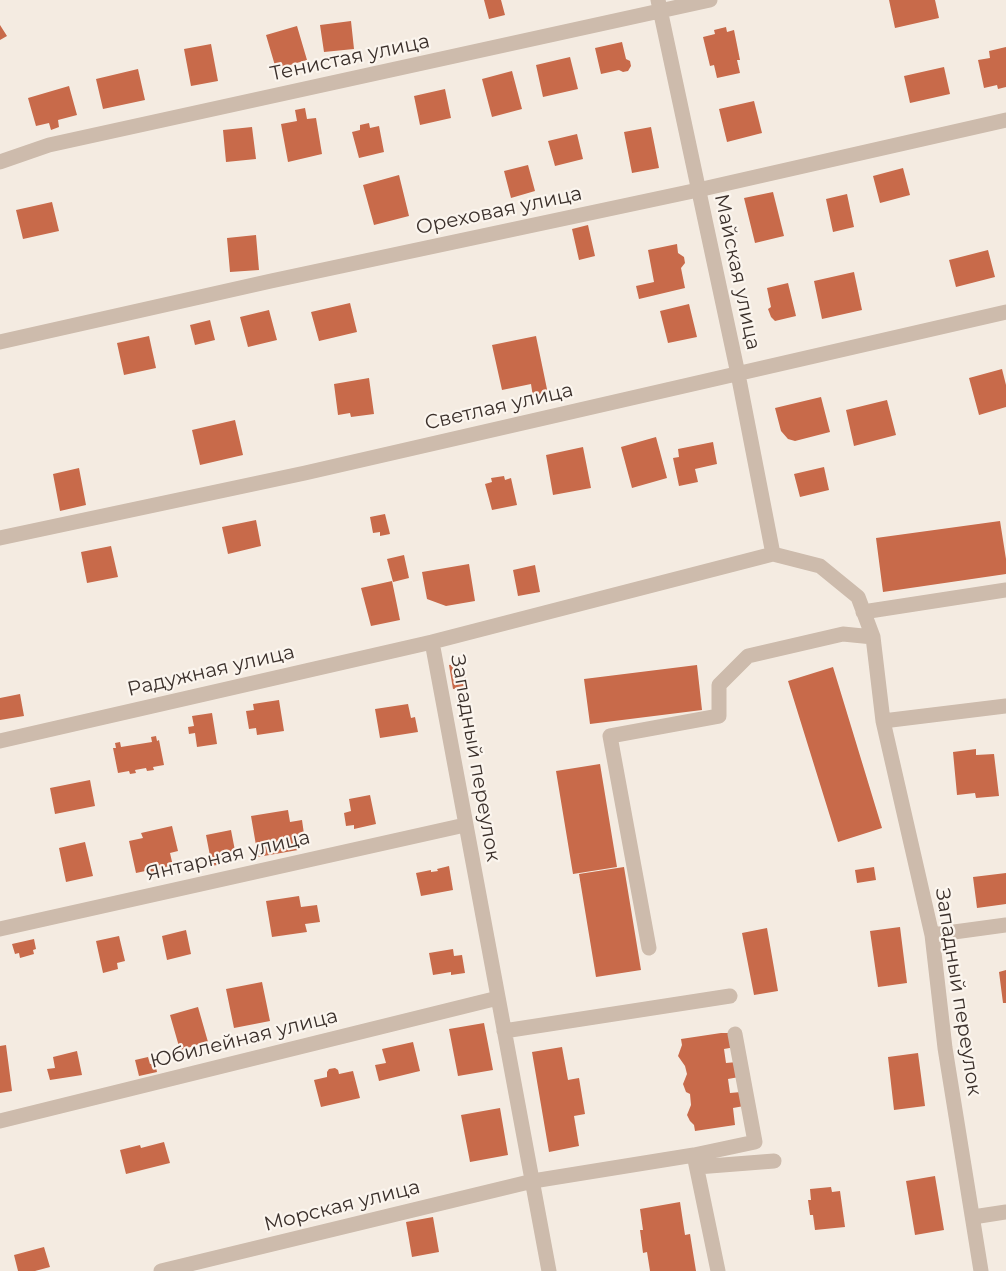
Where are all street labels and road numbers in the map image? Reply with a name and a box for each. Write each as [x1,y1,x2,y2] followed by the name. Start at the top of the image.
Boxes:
[268,29,432,87] street label: Тенистая улица
[414,182,584,240] street label: Ореховая улица
[709,192,765,352] street label: Майская улица
[423,378,575,436] street label: Светлая улица
[125,640,297,702] street label: Радужная улица
[445,653,505,863] street label: Западный переулок
[143,825,313,887] street label: Янтарная улица
[930,886,986,1098] street label: Западный переулок
[148,1004,340,1074] street label: Юбилейная улица
[262,1175,422,1237] street label: Морская улица

